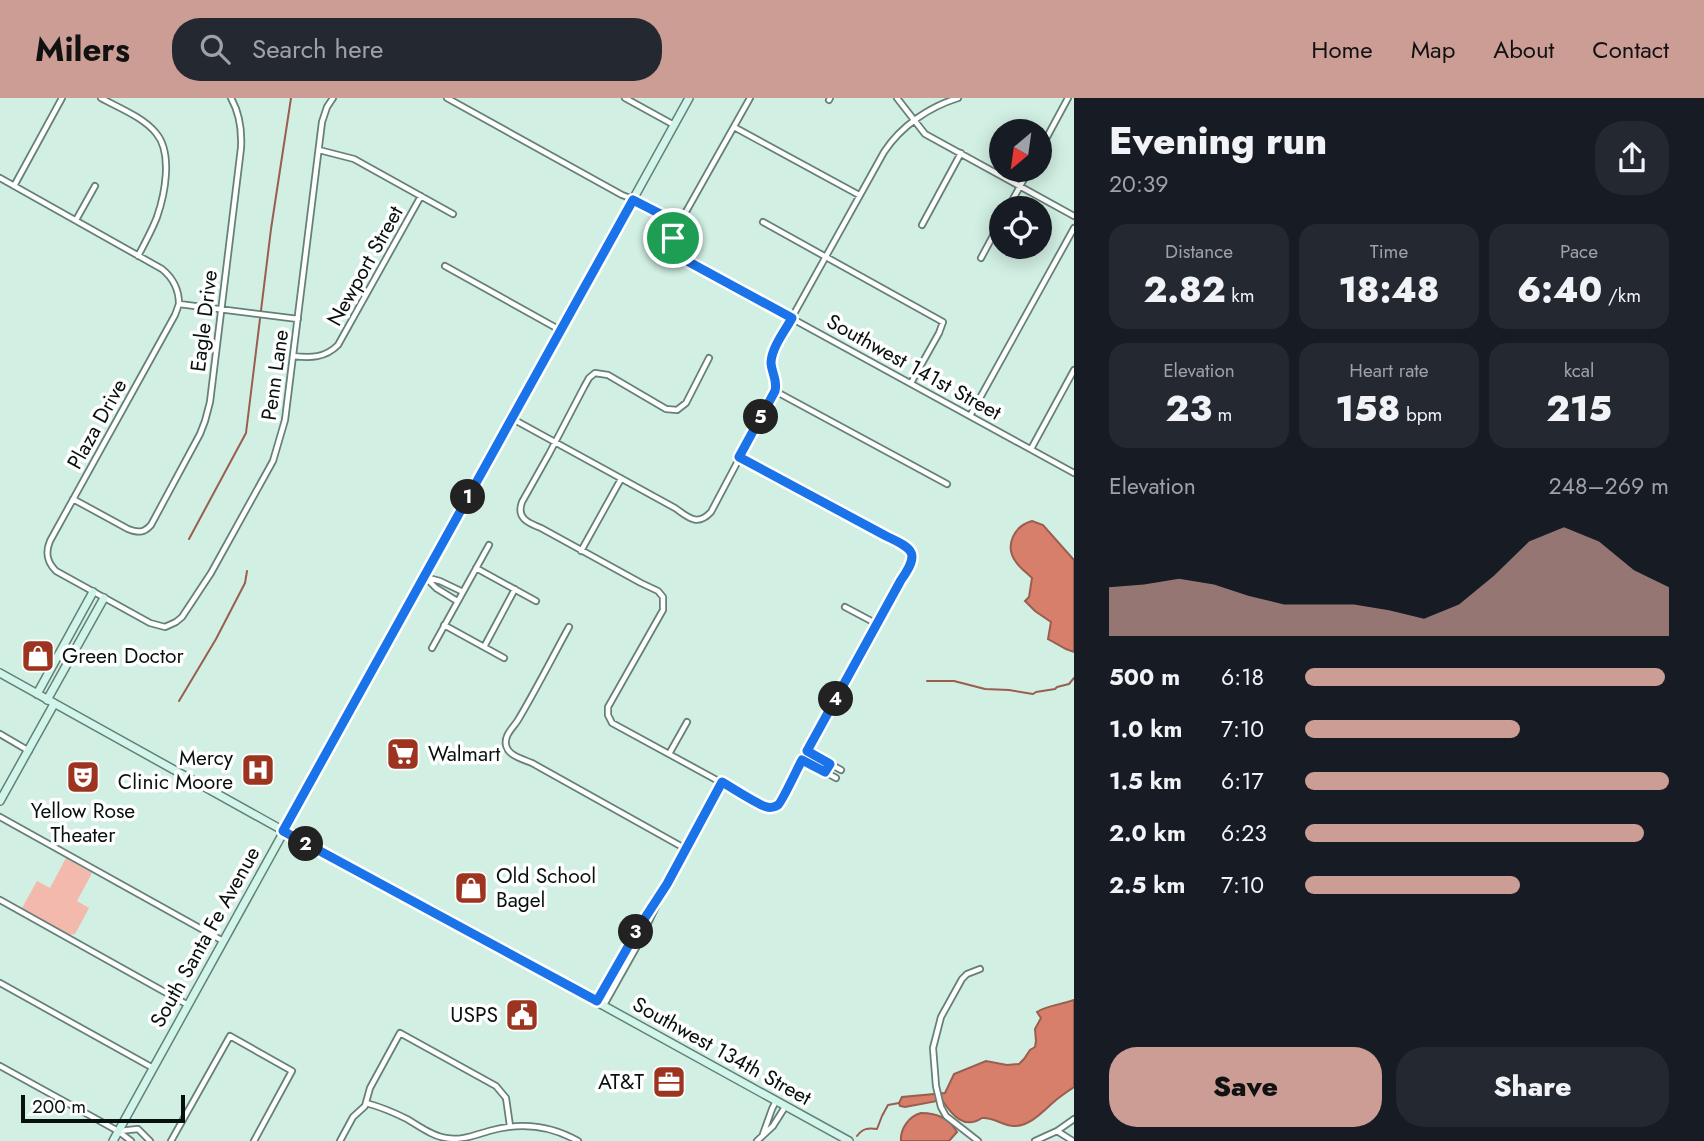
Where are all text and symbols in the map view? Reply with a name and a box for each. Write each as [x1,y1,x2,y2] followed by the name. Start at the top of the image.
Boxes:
[172,18,662,81] search box
[35,26,130,73] text: Milers
[196,30,234,68] icon: search
[252,30,383,68] text: Search here
[1311,32,1373,67] text: Home
[1411,32,1455,67] text: Map
[1493,32,1554,67] text: About
[1592,32,1669,67] text: Contact
[1109,113,1327,168] text: Evening run
[989,119,1052,182] north arrow
[989,119,1052,259] map controls
[1595,121,1669,195] button: share
[1109,167,1169,201] text: 20:39
[989,196,1052,259] button: locate
[320,201,410,331] street label: Newport Street
[643,208,703,268] pin
[654,219,692,257] icon: arrive
[1165,238,1233,265] text: Distance
[1370,238,1408,265] text: Time
[1560,238,1598,265] text: Pace
[1144,265,1226,315] text: 2.82
[1338,265,1440,315] text: 18:48
[1517,265,1602,315] text: 6:40
[183,268,225,374] street label: Eagle Drive
[1226,282,1254,309] text: km
[1602,282,1641,309] text: /km
[821,306,1007,428] street label: Southwest 141st Street
[254,327,296,422] street label: Penn Lane
[1163,357,1235,384] text: Elevation
[1349,357,1429,384] text: Heart rate
[1564,357,1594,384] text: kcal
[60,373,134,475] street label: Plaza Drive
[1166,384,1212,434] text: 23
[1336,384,1400,434] text: 158
[1546,384,1612,434] text: 215
[744,400,778,434] pin: 5
[1212,401,1232,428] text: m
[1400,401,1442,428] text: bpm
[754,403,767,430] text: 5
[1109,469,1196,503] text: Elevation
[1549,469,1669,503] text: 248–269 m
[450,480,486,514] pin: 1
[463,483,472,510] text: 1
[19,637,57,675] shop icon: Green Doctor
[62,641,184,671] place label: Green Doctor
[1109,660,1180,694] text: 500 m
[1221,660,1264,694] text: 6:18
[818,682,854,716] pin: 4
[829,685,842,712] text: 4
[1109,712,1182,746] text: 1.0 km
[1221,712,1264,746] text: 7:10
[384,735,422,773] supermarket icon: Walmart
[428,739,500,769] place label: Walmart
[118,743,234,797] place label: Mercy Clinic Moore
[239,751,277,789] hospital icon: Mercy Clinic Moore
[64,758,102,796] theatre icon: Yellow Rose Theater
[1109,764,1182,798] text: 1.5 km
[1221,764,1264,798] text: 6:17
[31,796,135,850] place label: Yellow Rose Theater
[1109,816,1186,850] text: 2.0 km
[1221,816,1267,850] text: 6:23
[288,826,324,862] pin: 2
[299,830,312,857] text: 2
[143,841,267,1033] street label: South Santa Fe Avenue
[496,861,596,915] place label: Old School Bagel
[1109,868,1185,902] text: 2.5 km
[1221,868,1264,902] text: 7:10
[452,869,490,907] shop icon: Old School Bagel
[618,914,654,950] pin: 3
[630,918,641,945] text: 3
[627,989,817,1113] street label: Southwest 134th Street
[503,996,541,1034] public building icon: USPS
[450,1000,498,1030] place label: USPS
[1109,1047,1382,1127] button: Save
[1396,1047,1669,1127] button: Share
[650,1063,688,1101] office icon: AT&T
[598,1067,644,1097] place label: AT&T
[21,1092,186,1124] scale bar
[32,1093,86,1120] text: 200 m

